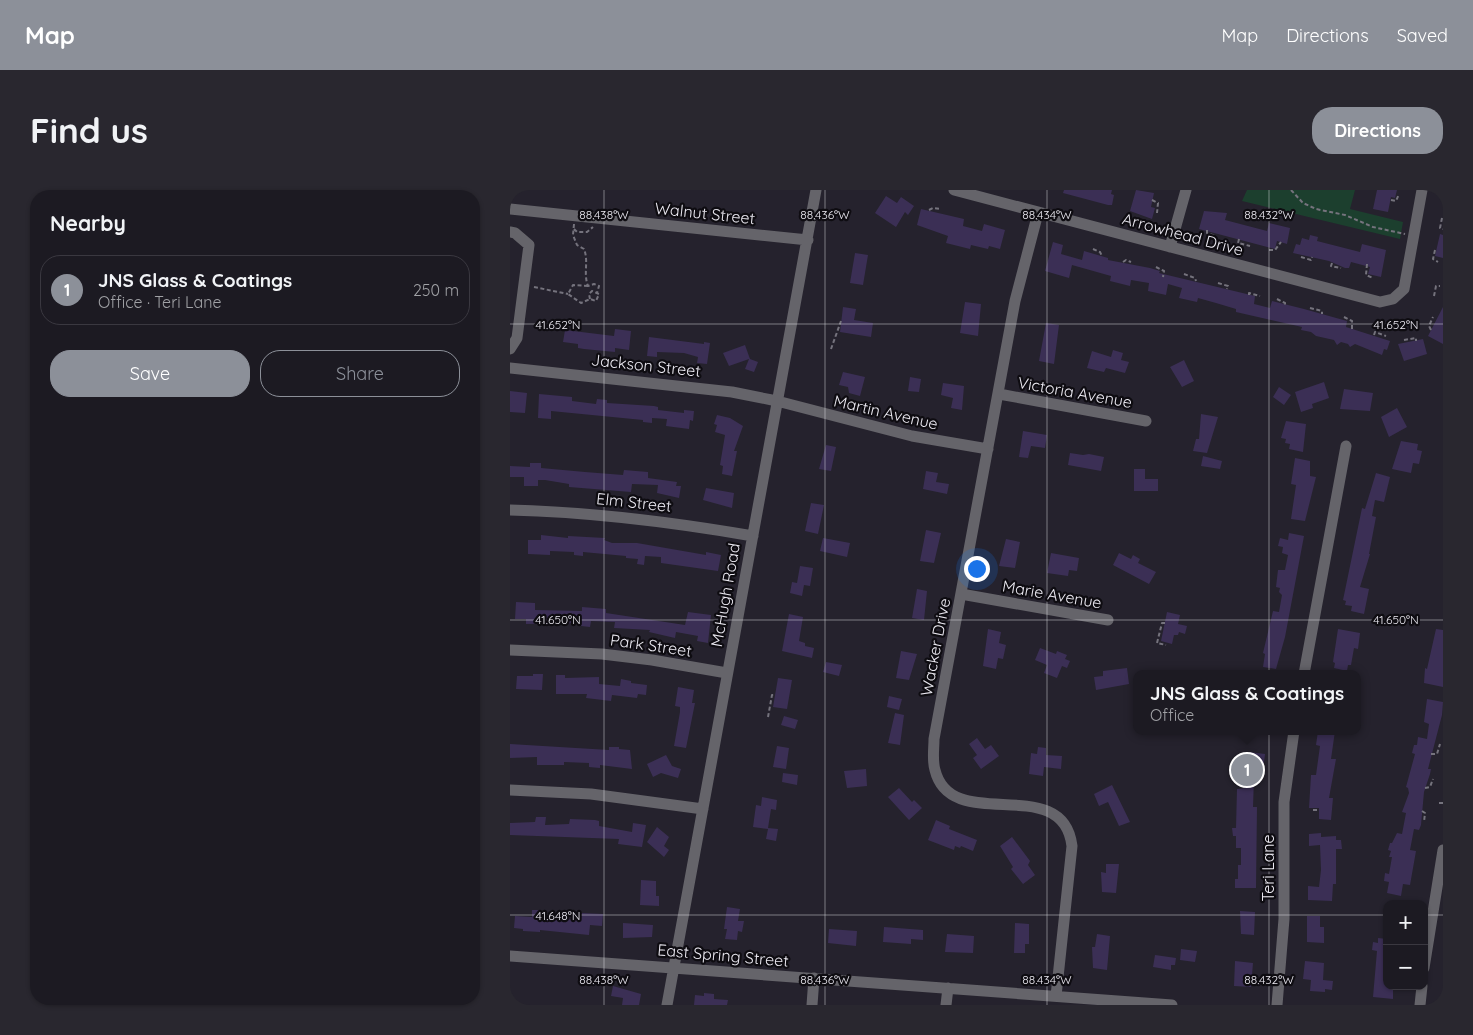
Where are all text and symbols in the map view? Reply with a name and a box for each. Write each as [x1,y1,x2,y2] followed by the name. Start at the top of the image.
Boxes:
[25,20,75,50] text: Map
[1221,24,1258,47] text: Map
[1286,24,1369,47] text: Directions
[1397,24,1448,47] text: Saved
[1312,107,1443,154] button: Directions
[30,108,148,152] text: Find us
[654,198,756,228] street label: Walnut Street
[579,207,629,222] text: 88.438°W
[800,207,850,222] text: 88.436°W
[1022,207,1072,222] text: 88.434°W
[1244,207,1294,222] text: 88.432°W
[1120,208,1246,260] street label: Arrowhead Drive
[50,210,126,236] text: Nearby
[98,268,292,292] text: JNS Glass & Coatings
[64,280,70,300] text: 1
[413,280,459,300] text: 250 m
[98,292,222,312] text: Office · Teri Lane
[535,317,581,332] text: 41.652°N
[1373,317,1419,332] text: 41.652°N
[590,349,702,381] street label: Jackson Street
[50,350,250,397] button: Save
[260,350,460,397] button: Share
[1016,372,1134,412] street label: Victoria Avenue
[832,390,940,434] street label: Martin Avenue
[595,488,673,516] street label: Elm Street
[706,541,744,649] street label: McHugh Road
[964,556,990,582] your location
[1001,575,1103,613] street label: Marie Avenue
[916,596,954,698] street label: Wacker Drive
[535,612,581,627] text: 41.650°N
[1373,612,1419,627] text: 41.650°N
[609,629,693,661] street label: Park Street
[1133,670,1361,735] popup
[1150,681,1344,705] text: JNS Glass & Coatings
[1150,705,1194,725] text: Office
[1231,751,1263,789] pin: 1
[1258,834,1278,902] street label: Teri Lane
[1383,900,1428,990] map controls
[1383,900,1428,945] button: +
[535,908,581,923] text: 41.648°N
[657,939,789,971] street label: East Spring Street
[1383,945,1428,990] button: −
[579,972,629,987] text: 88.438°W
[800,972,850,987] text: 88.436°W
[1022,972,1072,987] text: 88.434°W
[1244,972,1294,987] text: 88.432°W

